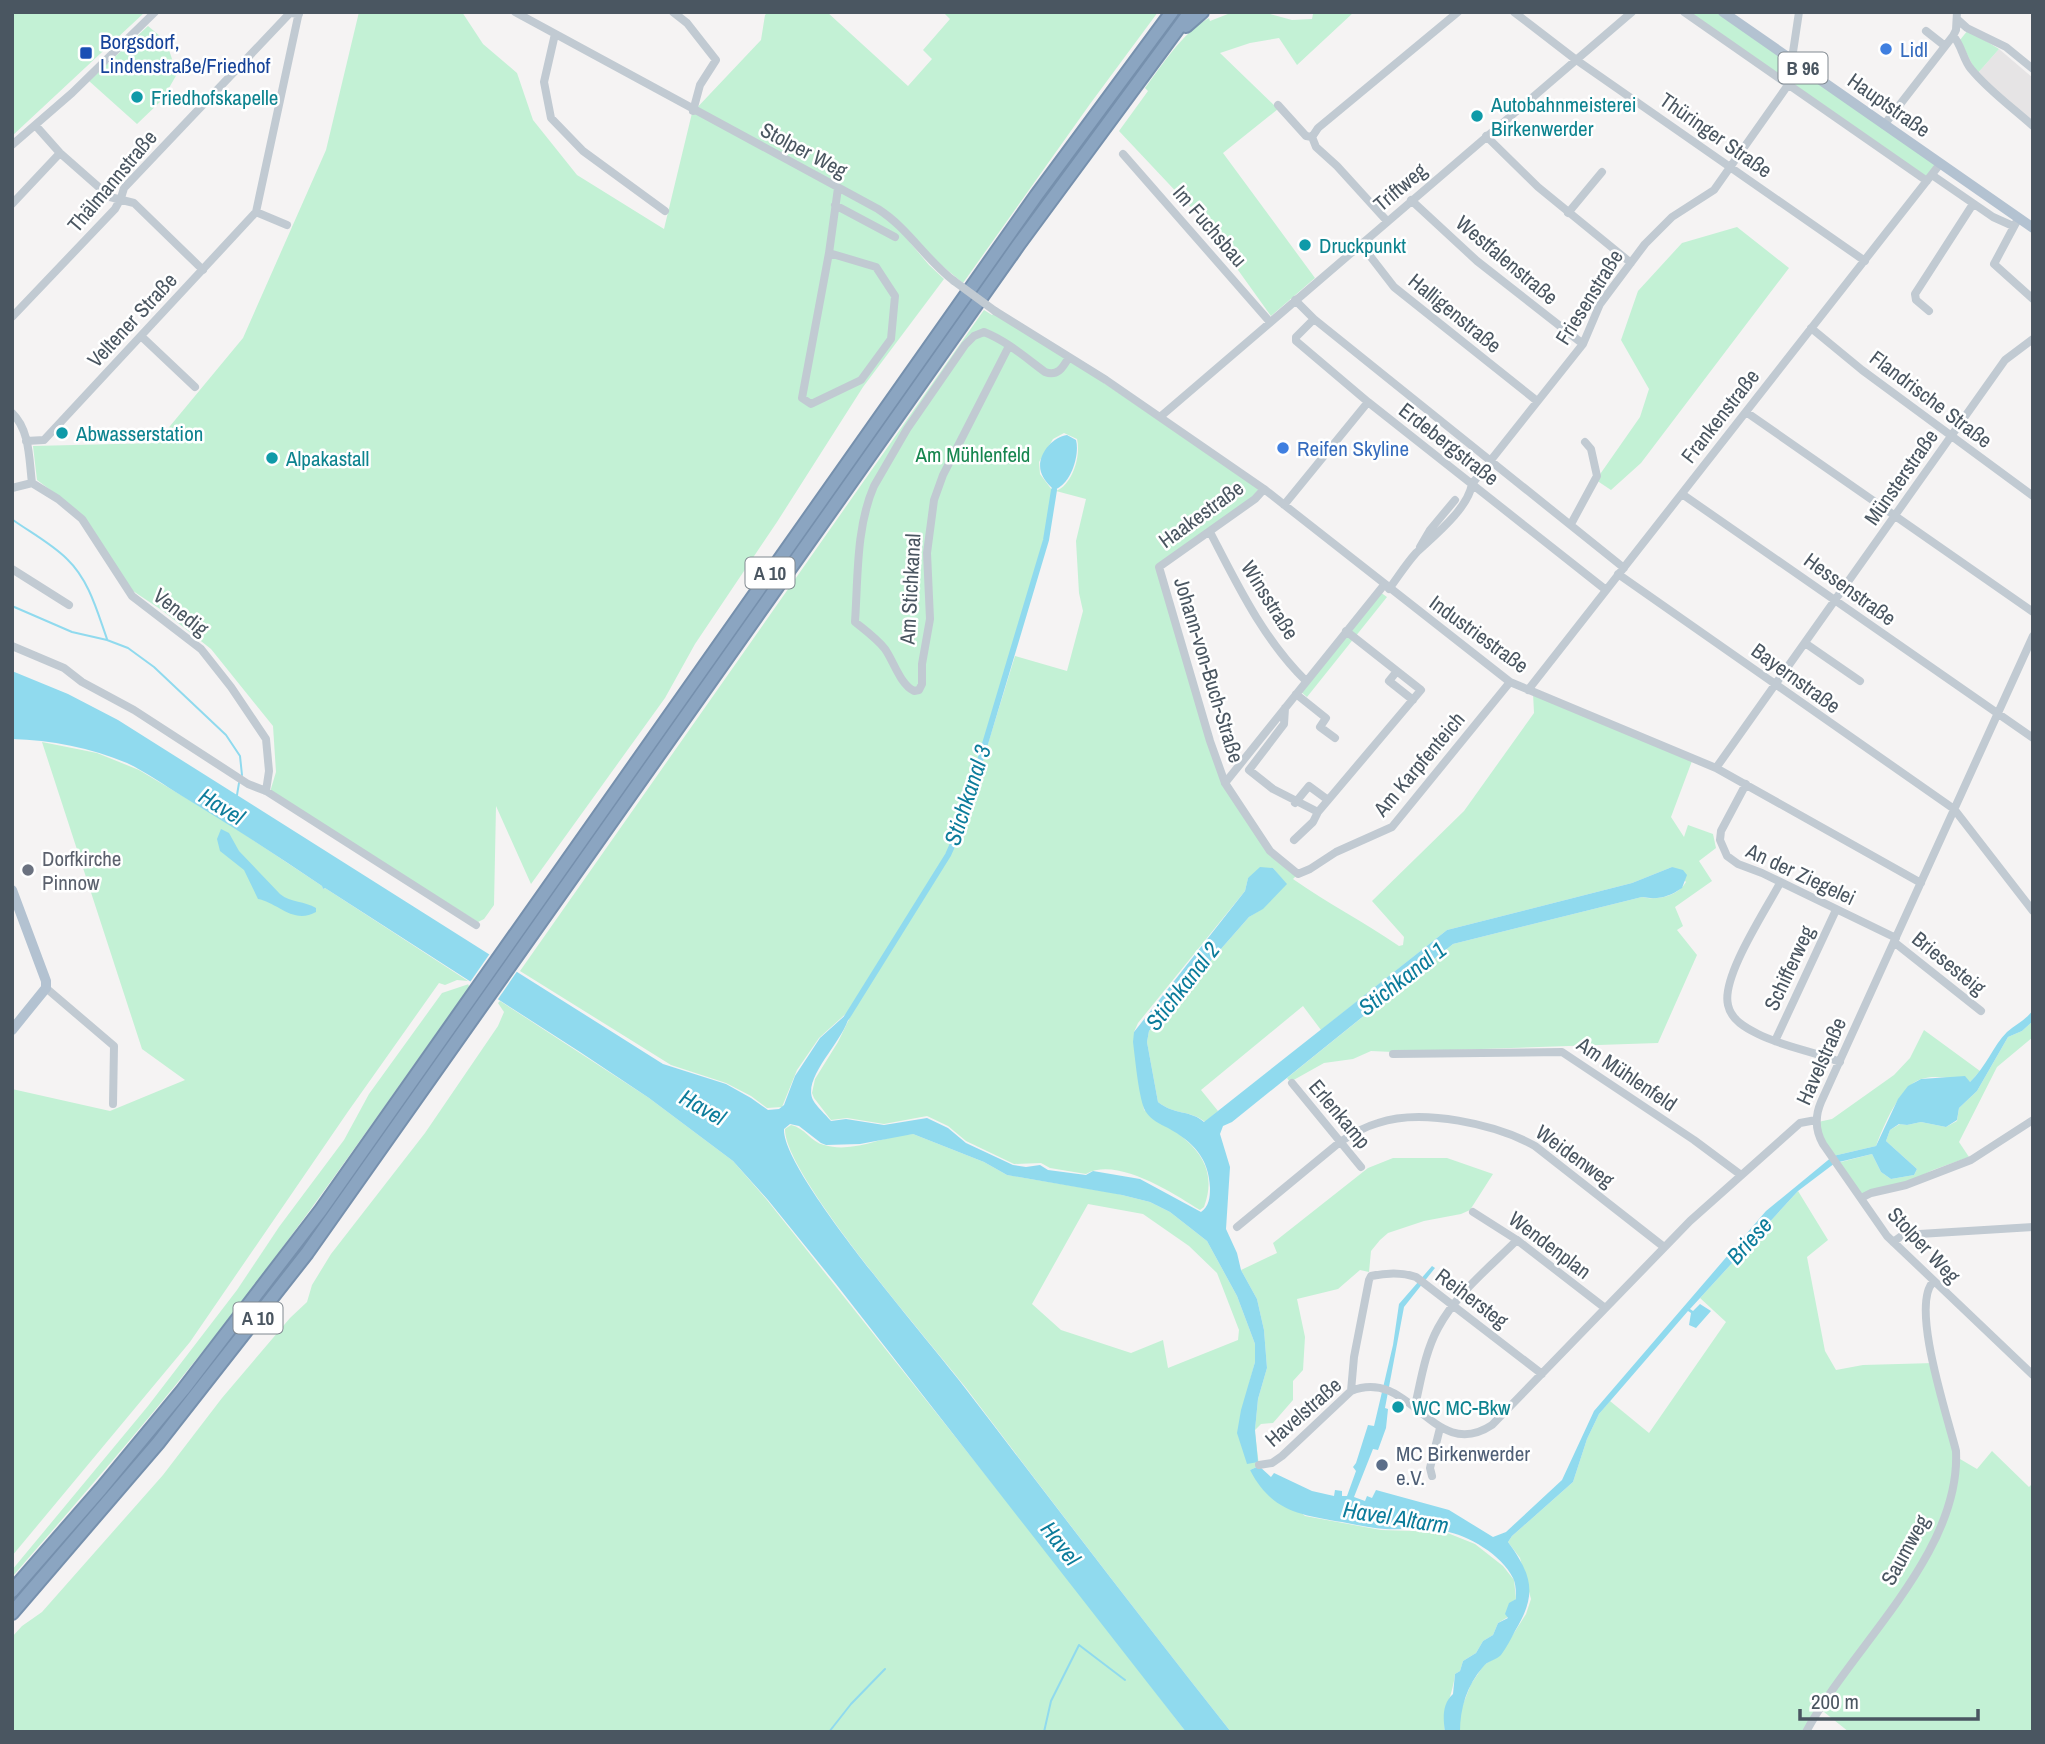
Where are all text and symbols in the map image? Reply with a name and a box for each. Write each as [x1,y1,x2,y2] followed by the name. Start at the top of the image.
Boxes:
[100,27,271,80] place label: Borgsdorf, Lindenstraße/Friedhof
[1900,35,1928,64] place label: Lidl
[1878,41,1894,57] marker: Lidl
[78,45,94,61] marker: Borgsdorf, Lindenstraße/Friedhof
[1778,52,1828,83] road number: B 96
[1842,66,1936,144] street label: Hauptstraße
[151,83,278,112] place label: Friedhofskapelle
[1654,86,1778,184] street label: Thüringer Straße
[129,89,145,105] marker: Friedhofskapelle
[1490,90,1637,143] place label: Autobahnmeisterei Birkenwerder
[1469,108,1485,124] marker: Autobahnmeisterei Birkenwerder
[755,115,853,185] street label: Stolper Weg
[61,124,163,238] street label: Thälmannstraße
[1367,156,1433,218] street label: Triftweg
[1166,179,1254,273] street label: Im Fuchsbau
[1450,209,1564,311] street label: Westfalenstraße
[1319,231,1406,260] place label: Druckpunkt
[1297,237,1313,253] marker: Druckpunkt
[1548,244,1630,350] street label: Friesenstraße
[81,266,183,374] street label: Veltener Straße
[1402,266,1508,360] street label: Halligenstraße
[1864,343,1998,455] street label: Flandrische Straße
[1674,363,1766,469] street label: Frankenstraße
[1393,396,1505,492] street label: Erdebergstraße
[75,419,203,448] place label: Abwasserstation
[1857,423,1945,531] street label: Münsterstraße
[54,425,70,441] marker: Abwasserstation
[1297,434,1409,463] place label: Reifen Skyline
[915,440,1030,469] park label: Am Mühlenfeld
[1275,440,1291,456] marker: Reifen Skyline
[285,444,369,473] place label: Alpakastall
[264,450,280,466] marker: Alpakastall
[1153,473,1249,555] street label: Haakestraße
[893,533,927,646] street label: Am Stichkanal
[1798,546,1902,632] street label: Hessenstraße
[1234,555,1306,645] street label: Winsstraße
[746,558,794,588] road number: A 10
[1167,574,1251,766] street label: Johann-von-Buch-Straße
[147,581,215,643] street label: Venedig
[1424,588,1534,680] street label: Industriestraße
[1746,636,1846,720] street label: Bayernstraße
[1366,706,1471,823] street label: Am Karpfenteich
[936,740,998,849] water label: Stichkanal 3
[193,780,251,832] water label: Havel
[1741,836,1860,912] street label: An der Ziegelei
[42,844,121,897] place label: Dorfkirche Pinnow
[20,862,36,878] marker: Dorfkirche Pinnow
[1757,920,1821,1015] street label: Schifferweg
[1906,924,1992,1002] street label: Briesesteig
[1352,934,1452,1022] water label: Stichkanal 1
[1138,935,1226,1036] water label: Stichkanal 2
[1789,1013,1853,1109] street label: Havelstraße
[1570,1029,1683,1118] street label: Am Mühlenfeld
[1302,1073,1378,1155] street label: Erlenkamp
[674,1082,732,1133] water label: Havel
[1530,1118,1621,1195] street label: Weidenweg
[1881,1201,1967,1290] street label: Stolper Weg
[1503,1204,1597,1286] street label: Wendenplan
[1719,1209,1779,1271] water label: Briese
[1430,1261,1515,1335] street label: Reihersteg
[233,1302,282,1334] road number: A 10
[1258,1371,1348,1453] street label: Havelstraße
[1412,1393,1511,1422] place label: WC MC-Bkw
[1390,1399,1406,1415] marker: WC MC-Bkw
[1396,1439,1530,1492] place label: MC Birkenwerder e.V.
[1374,1457,1390,1473] marker: MC Birkenwerder e.V.
[1341,1493,1451,1541] water label: Havel Altarm
[1874,1509,1936,1591] street label: Saumweg
[1034,1514,1089,1572] water label: Havel
[1800,1678,1979,1722] scale bar
[1811,1687,1859,1716] text: 200 m

